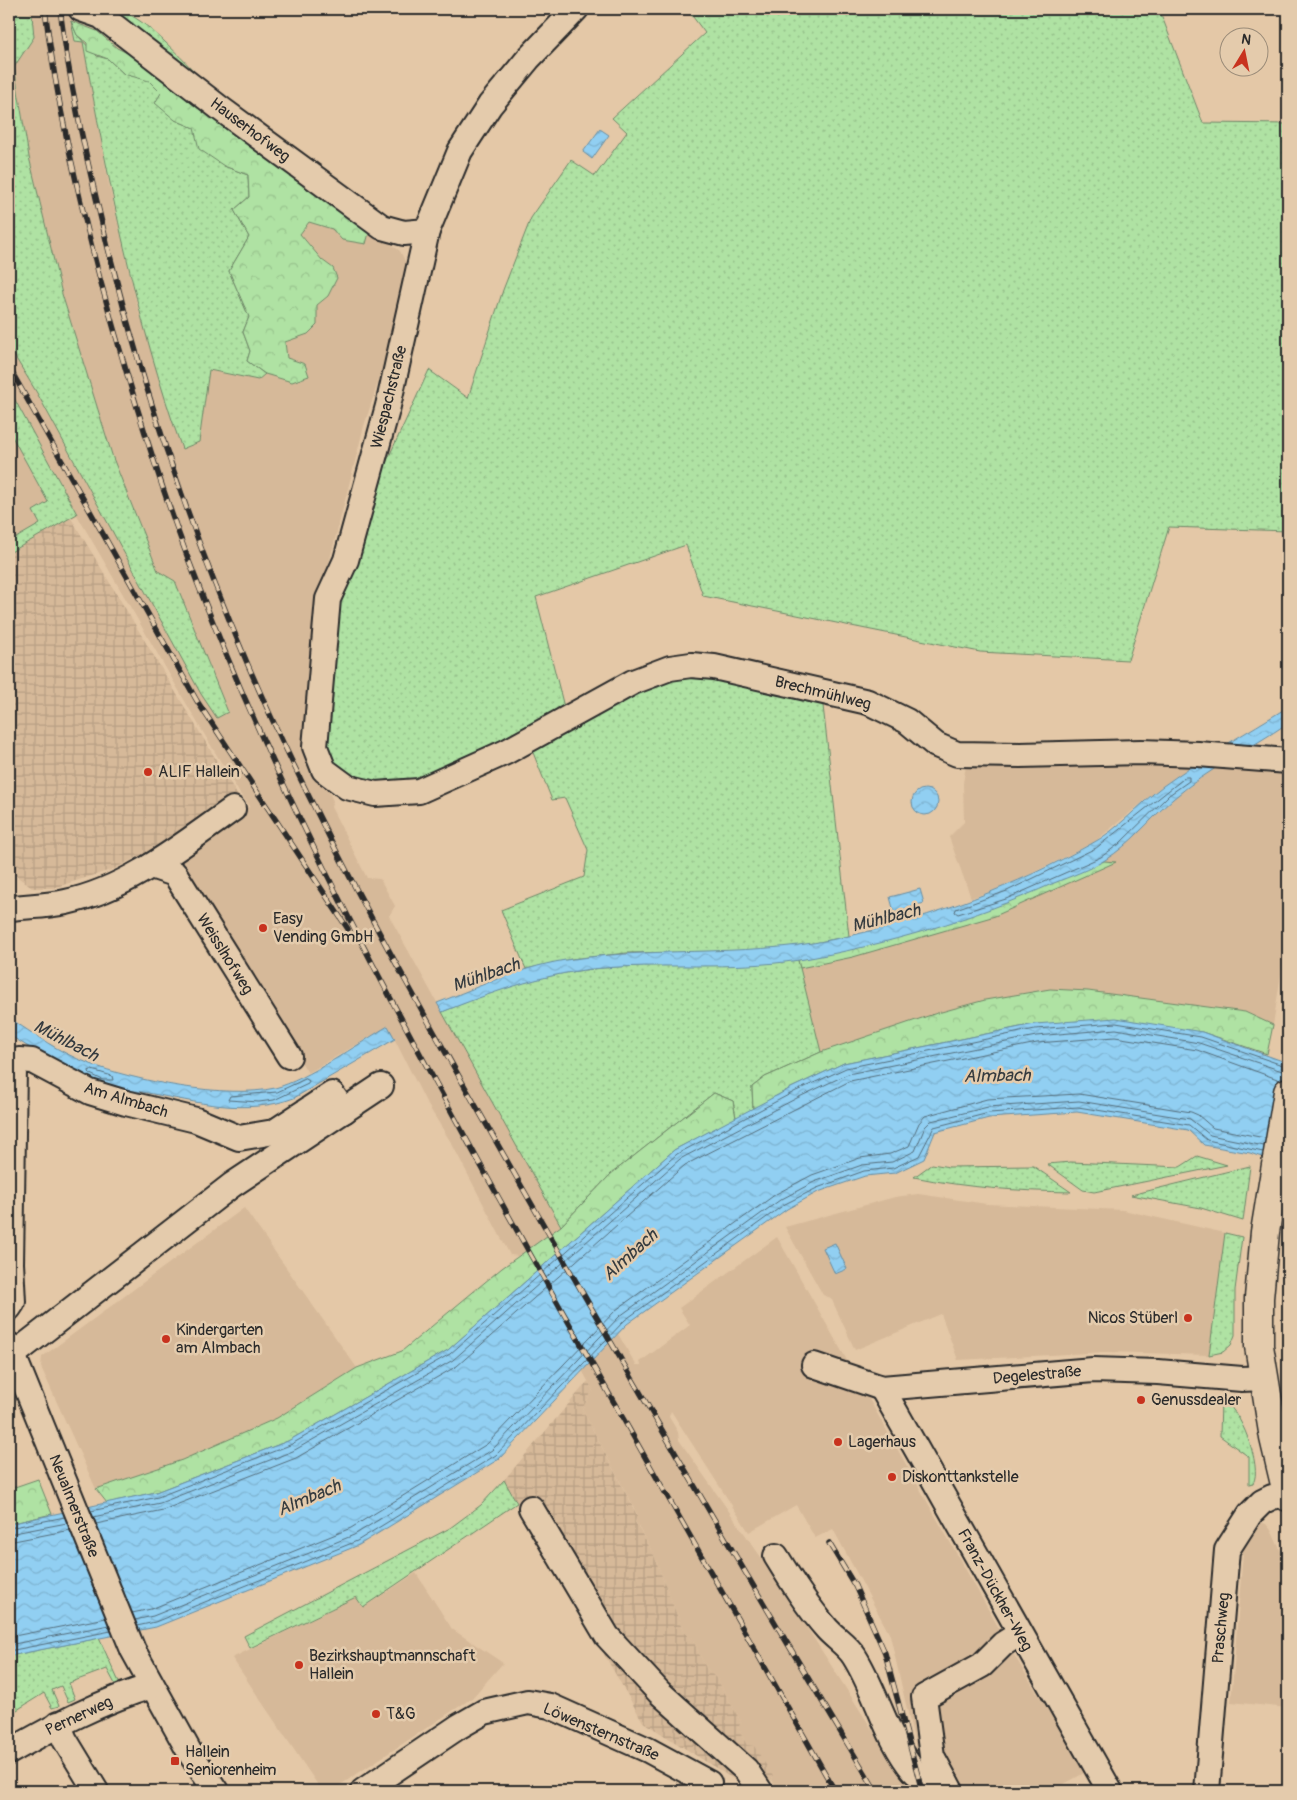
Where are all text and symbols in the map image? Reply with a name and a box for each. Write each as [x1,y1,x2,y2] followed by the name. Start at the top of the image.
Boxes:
[1220,28,1270,78] north arrow
[1240,30,1252,49] text: N
[206,93,294,167] street label: Hauserhofweg
[367,343,411,451] street label: Wiespachstraße
[773,671,873,715] street label: Brechmühlweg
[158,762,240,782] place label: ALIF Hallein
[142,766,154,778] marker: ALIF Hallein
[849,898,924,938] water label: Mühlbach
[273,909,373,947] place label: Easy Vending GmbH
[192,910,258,998] street label: Weisslhofweg
[257,922,269,934] marker: Easy Vending GmbH
[449,952,524,997] water label: Mühlbach
[30,1015,104,1068] water label: Mühlbach
[963,1064,1032,1088] water label: Almbach
[81,1078,171,1122] street label: Am Almbach
[598,1223,664,1286] water label: Almbach
[1088,1308,1178,1328] place label: Nicos Stüberl
[1182,1312,1194,1324] marker: Nicos Stüberl
[176,1320,263,1358] place label: Kindergarten am Almbach
[160,1333,172,1345] marker: Kindergarten am Almbach
[992,1361,1082,1389] street label: Degelestraße
[1151,1390,1242,1410] place label: Genussdealer
[1135,1394,1147,1406] marker: Genussdealer
[848,1432,916,1452] place label: Lagerhaus
[832,1436,844,1448] marker: Lagerhaus
[44,1452,104,1560] street label: Neualmerstraße
[902,1467,1019,1487] place label: Diskonttankstelle
[886,1471,898,1483] marker: Diskonttankstelle
[274,1474,346,1522] water label: Almbach
[953,1525,1037,1655] street label: Franz-Dückher-Weg
[1208,1592,1234,1664] street label: Praschweg
[309,1646,476,1684] place label: Bezirkshauptmannschaft Hallein
[293,1659,305,1671] marker: Bezirkshauptmannschaft Hallein
[42,1692,116,1740] street label: Pernerweg
[540,1699,662,1766] street label: Löwensternstraße
[386,1704,416,1724] place label: T&G
[370,1708,382,1720] marker: T&G
[185,1742,276,1780] place label: Hallein Seniorenheim
[169,1755,181,1767] marker: Hallein Seniorenheim

